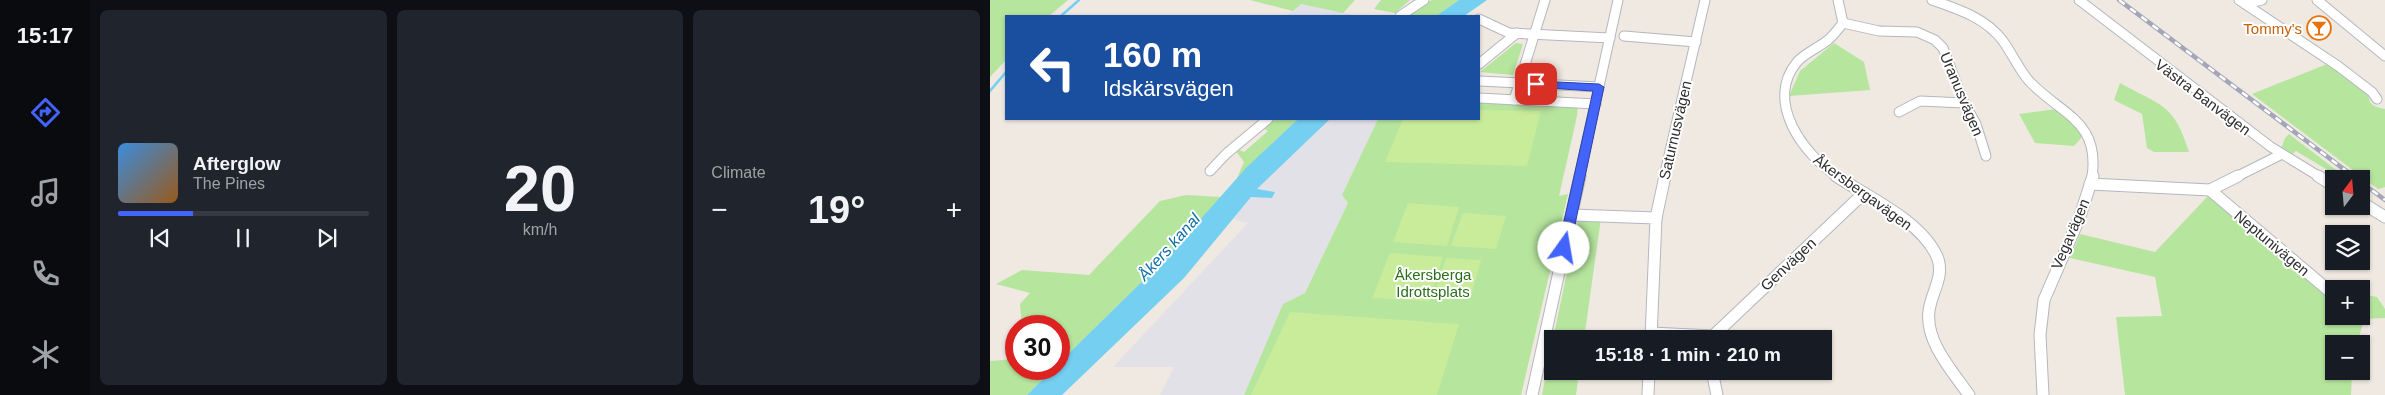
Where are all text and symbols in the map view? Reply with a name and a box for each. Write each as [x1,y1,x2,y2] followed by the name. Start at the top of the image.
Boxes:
[2306,15,2332,41] bar icon: Tommy's
[2243,20,2302,37] place label: Tommy's
[17,23,73,48] text: 15:17
[1020,35,1085,100] icon: left
[1103,35,1202,74] text: 160 m
[1937,50,1987,138] street label: Uranusvägen
[2152,56,2254,138] street label: Västra Banvägen
[1515,63,1557,105] pin
[1522,70,1550,98] icon: arrive
[1103,76,1234,101] text: Idskärsvägen
[1655,79,1695,181] street label: Saturnusvägen
[28,95,63,130] icon: directions
[1810,151,1916,233] street label: Åkersbergavägen
[504,152,576,225] text: 20
[193,153,281,174] text: Afterglow
[711,164,766,181] text: Climate
[2325,170,2370,215] north arrow
[2325,170,2370,380] map controls
[28,175,63,210] icon: music
[193,175,265,192] text: The Pines
[808,189,865,231] text: 19°
[711,194,728,225] text: −
[946,194,962,225] text: +
[2048,196,2092,272] street label: Vegavägen
[2231,207,2313,279] street label: Neptunivägen
[1133,209,1204,284] water label: Åkers kanal
[523,221,557,238] text: km/h
[1537,221,1589,273] position arrow
[146,224,174,252] icon: previous
[229,224,257,252] icon: pause
[313,224,341,252] icon: next
[2325,225,2370,270] button: layers
[1757,234,1819,294] street label: Genvägen
[28,256,63,291] icon: phone
[1395,266,1472,300] park label: Åkersberga Idrottsplats
[2325,280,2370,325] button: +
[1005,315,1070,380] speed limit sign: 30
[2325,335,2370,380] button: −
[28,337,63,372] icon: climate
[1595,344,1781,365] text: 15:18 · 1 min · 210 m

